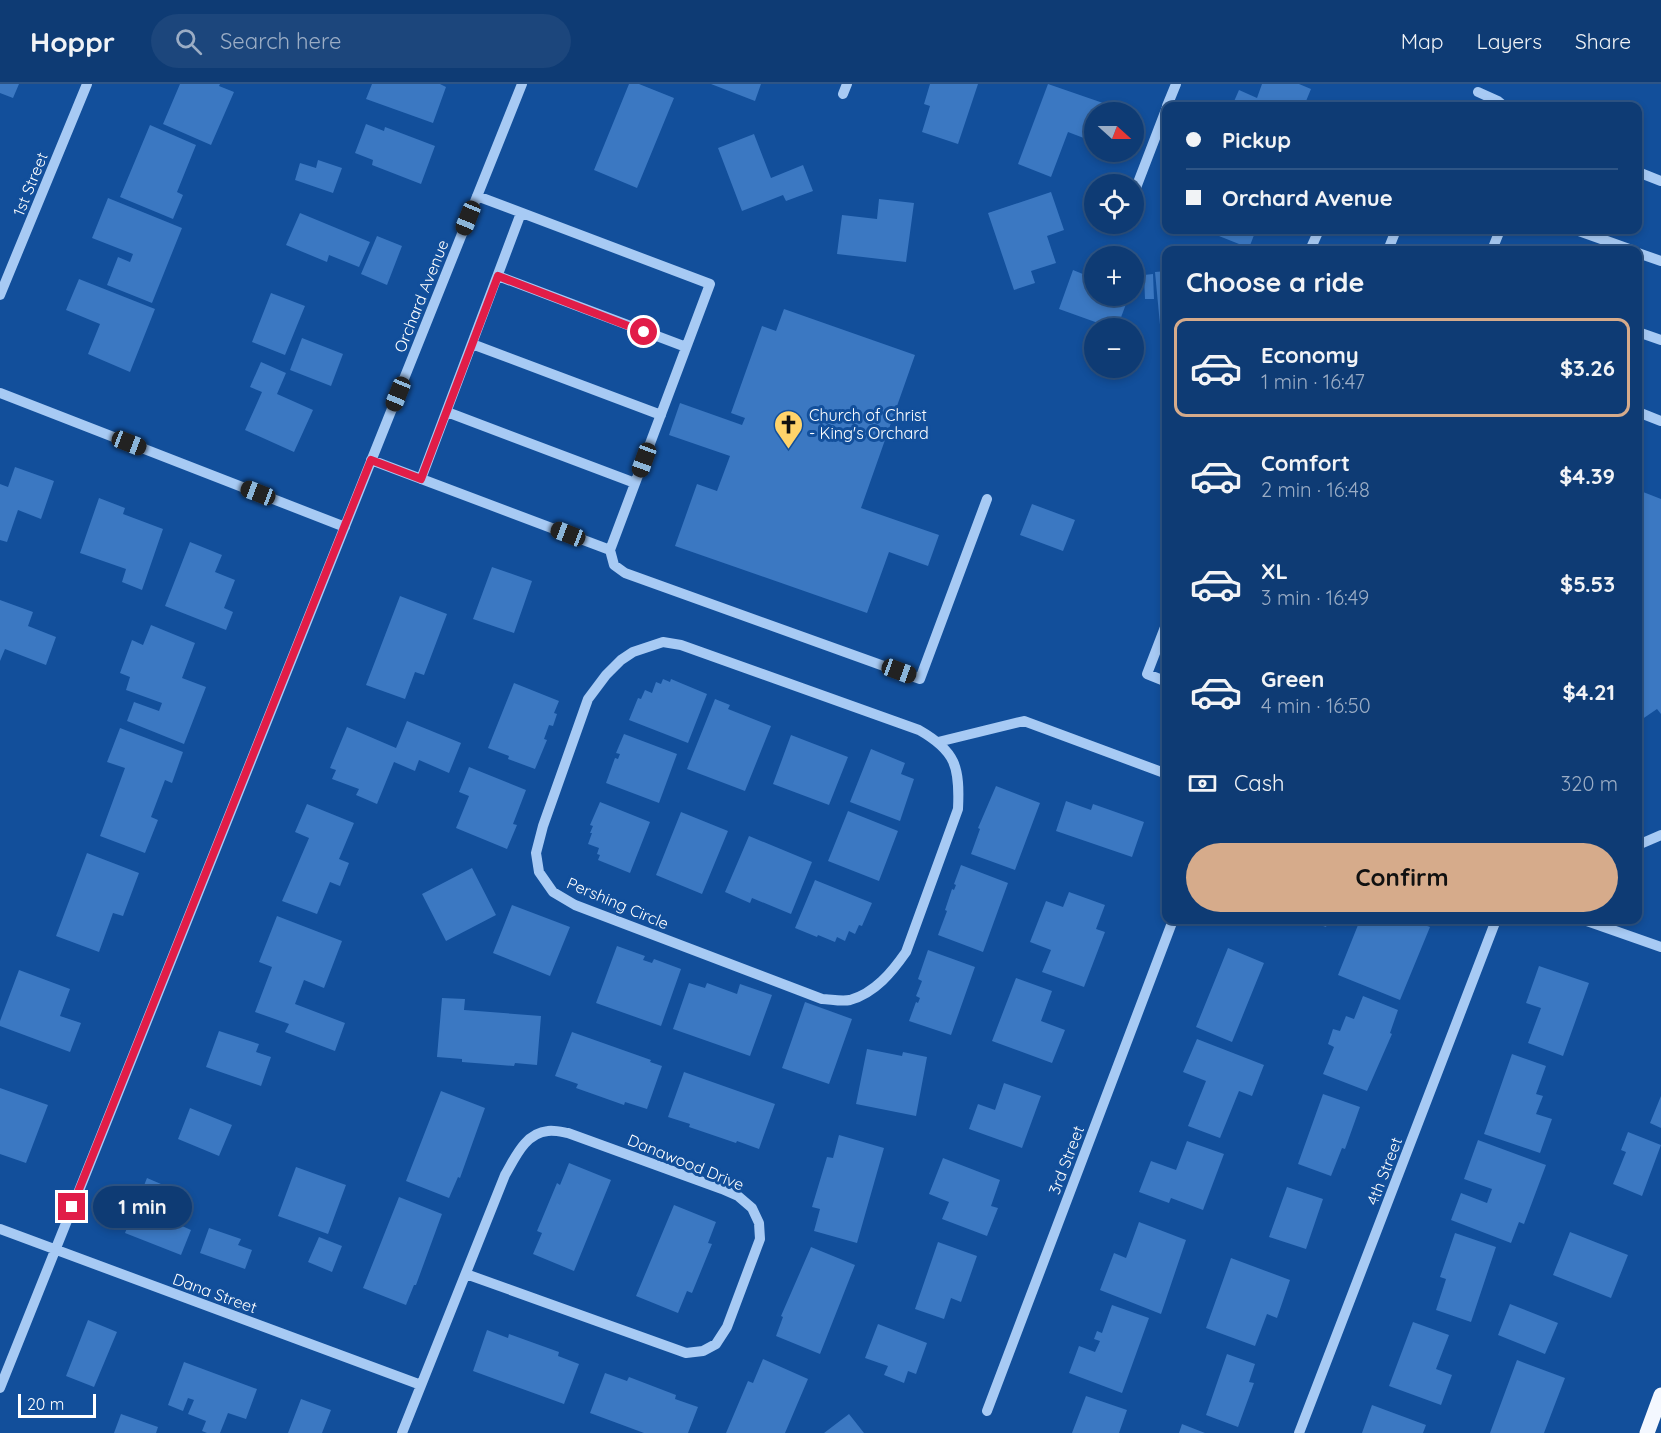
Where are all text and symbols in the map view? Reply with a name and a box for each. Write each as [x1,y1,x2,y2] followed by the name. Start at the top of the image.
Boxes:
[151,14,571,68] search box
[30,24,115,59] text: Hoppr
[172,25,205,58] icon: search
[220,27,341,55] text: Search here
[1401,28,1444,54] text: Map
[1477,28,1542,54] text: Layers
[1575,28,1631,54] text: Share
[1084,102,1144,162] north arrow
[1084,102,1144,378] map controls
[1222,126,1291,154] text: Pickup
[8,149,52,219] street label: 1st Street
[1084,174,1144,234] button: locate
[1222,184,1393,212] text: Orchard Avenue
[453,198,483,238] car
[389,237,453,355] street label: Orchard Avenue
[1084,246,1144,306] button: +
[1186,265,1364,299] text: Choose a ride
[630,318,657,345] route start
[1084,318,1144,378] button: −
[1189,341,1243,395] icon: car
[1261,341,1359,369] text: Economy
[1560,354,1615,382] text: $3.26
[1261,369,1365,394] text: 1 min · 16:47
[383,374,413,414] car
[809,405,929,443] place label: Church of Christ - King's Orchard
[772,408,804,450] church icon: Church of Christ - King's Orchard
[109,428,149,458] car
[629,440,659,480] car
[1189,449,1243,503] icon: car
[1261,449,1350,477] text: Comfort
[1559,462,1615,490] text: $4.39
[1261,477,1370,502] text: 2 min · 16:48
[238,478,278,508] car
[548,519,588,549] car
[1189,557,1243,611] icon: car
[1261,557,1288,585] text: XL
[1560,570,1615,598] text: $5.53
[1261,585,1369,610] text: 3 min · 16:49
[879,656,919,686] car
[1189,665,1243,719] icon: car
[1261,665,1324,693] text: Green
[1562,678,1615,706] text: $4.21
[1261,693,1371,718] text: 4 min · 16:50
[1186,767,1219,800] icon: cash
[1234,769,1285,797] text: Cash
[1561,771,1618,796] text: 320 m
[1186,843,1618,912] button: Confirm
[564,873,672,933] street label: Pershing Circle
[1044,1123,1088,1197] street label: 3rd Street
[625,1130,747,1194] street label: Danawood Drive
[1362,1134,1406,1208] street label: 4th Street
[93,1186,192,1228] callout: 1 min
[58,1193,85,1220] route end
[118,1194,167,1219] text: 1 min
[170,1269,260,1317] street label: Dana Street
[18,1391,96,1418] scale bar
[27,1394,64,1414] text: 20 m

